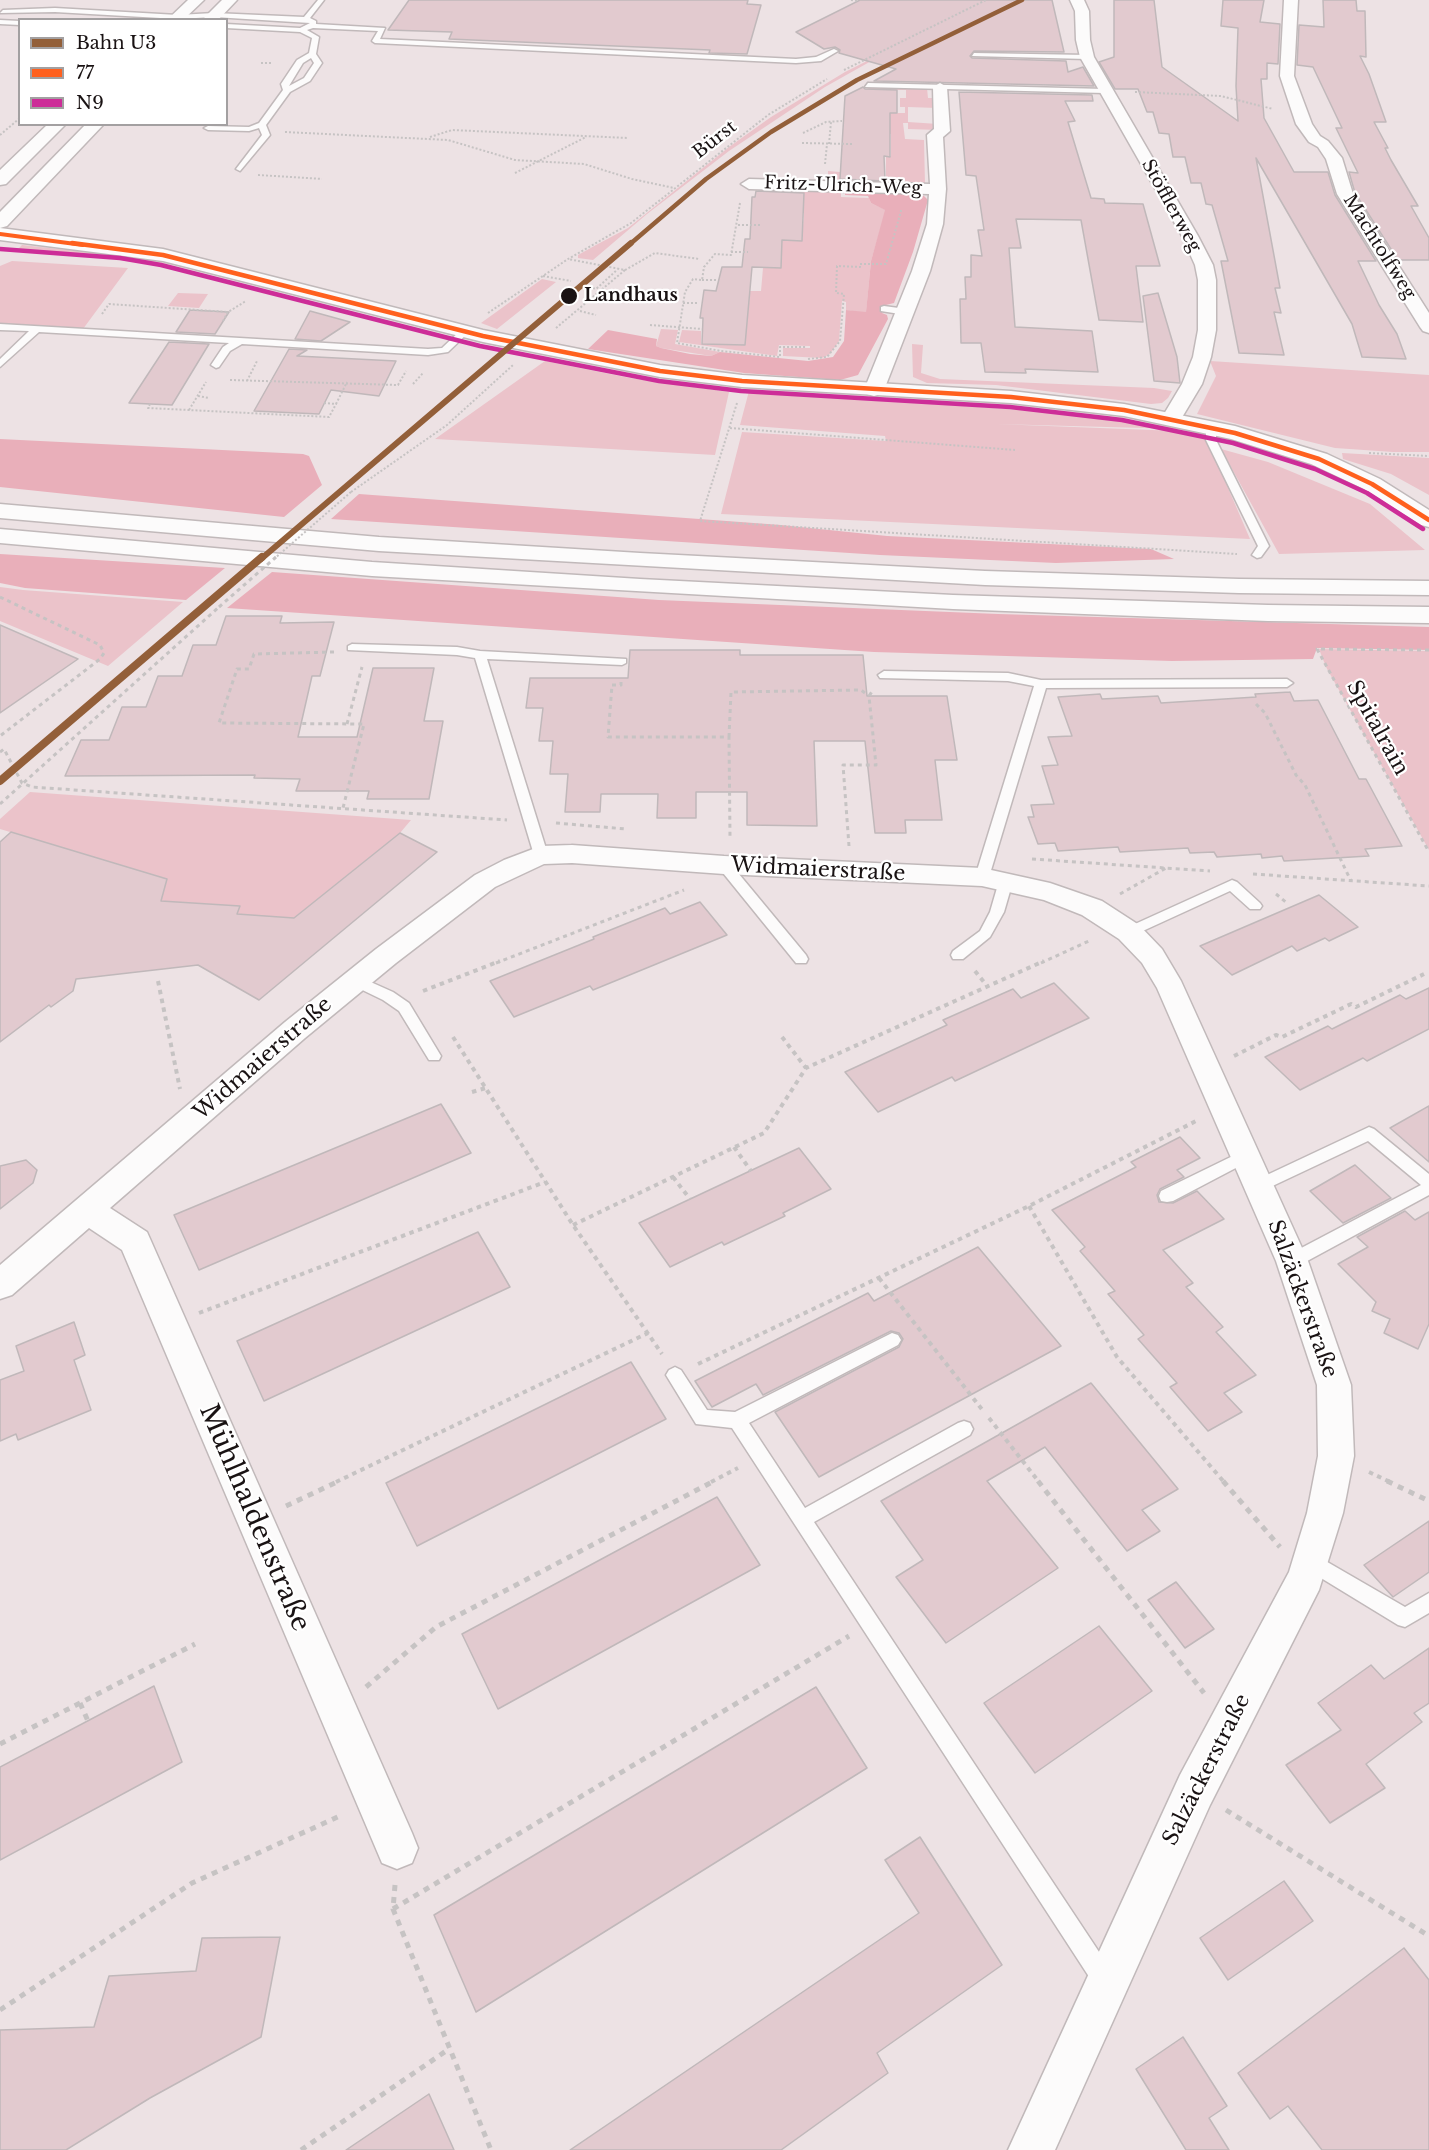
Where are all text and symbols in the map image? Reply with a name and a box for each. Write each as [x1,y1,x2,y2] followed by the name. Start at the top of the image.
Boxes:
[18,18,228,126] legend
[76,32,156,54] text: Bahn U3
[76,62,94,84] text: 77
[76,92,104,114] text: N9
[689,116,741,164] street label: Bürst
[1137,156,1205,256] street label: Stöfflerweg
[764,172,922,200] street label: Fritz-Ulrich-Weg
[1338,191,1420,303] street label: Machtolfweg
[584,285,678,307] place label: Landhaus
[559,286,579,306] marker: Landhaus
[1341,676,1413,780] street label: Spitalrain
[730,853,906,887] street label: Widmaierstraße
[189,992,337,1126] street label: Widmaierstraße
[1262,1217,1342,1381] street label: Salzäckerstraße
[192,1400,316,1636] street label: Mühlhaldenstraße
[1158,1690,1256,1850] street label: Salzäckerstraße

